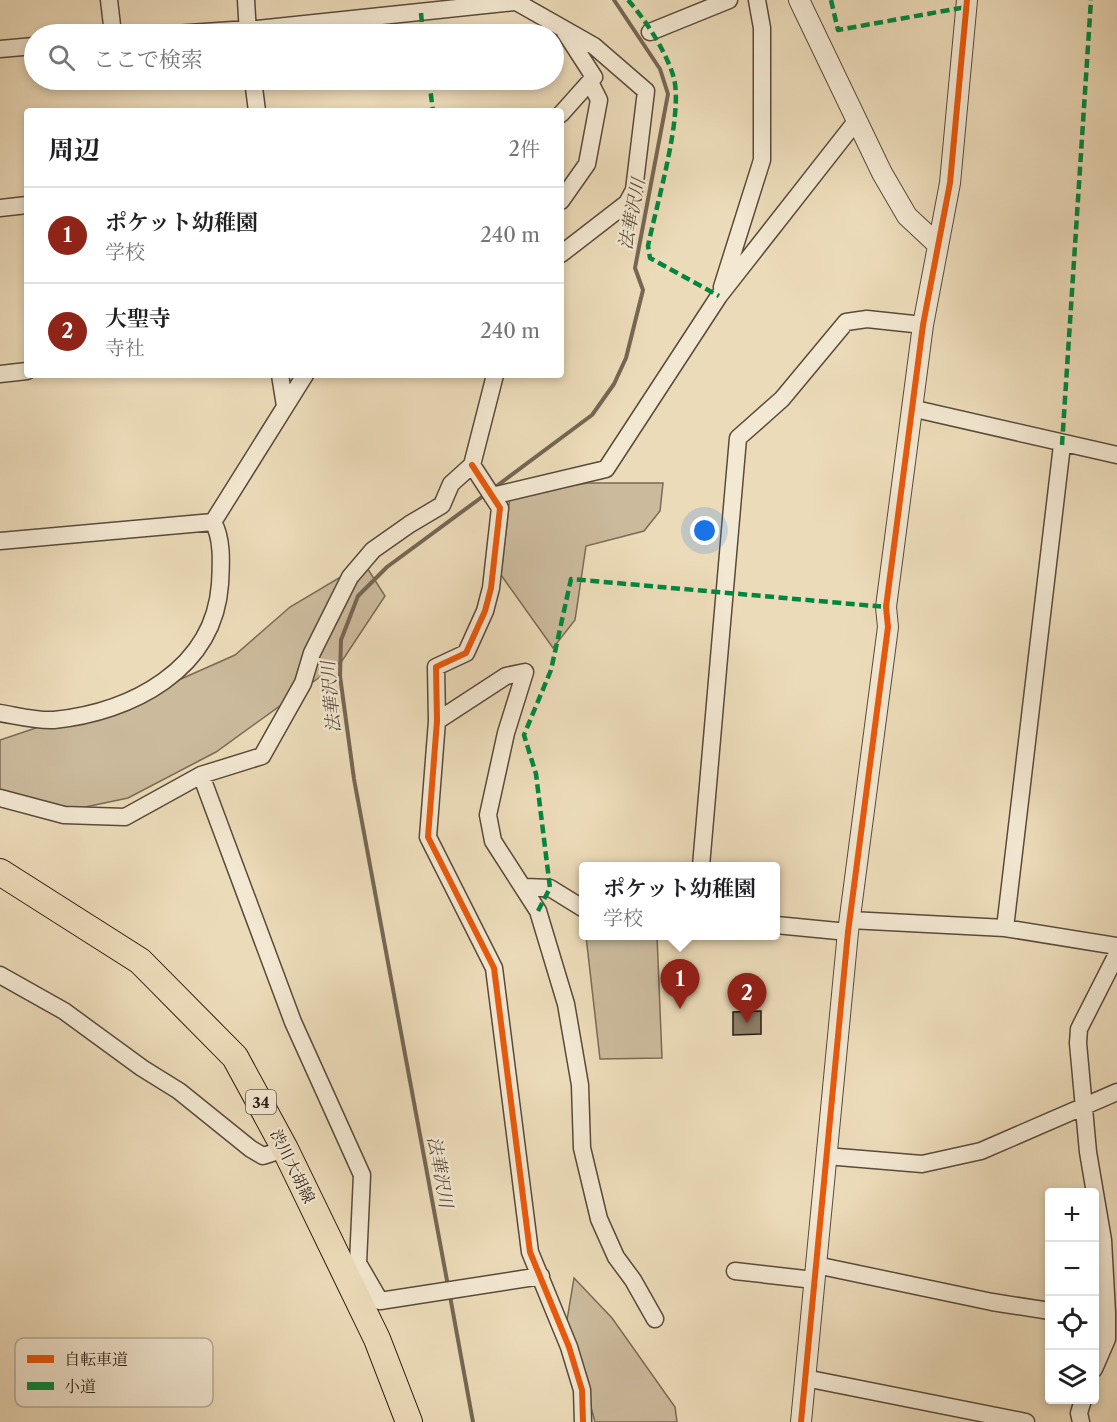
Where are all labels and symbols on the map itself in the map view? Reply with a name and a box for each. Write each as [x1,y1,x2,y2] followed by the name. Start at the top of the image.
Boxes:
[614,175,650,251] water label: 法華沢川
[690,516,719,545] your location
[317,658,345,734] water label: 法華沢川
[660,960,700,1009] pin: 1
[728,974,766,1023] pin: 2
[246,1090,276,1114] road number: 34
[266,1126,320,1206] street label: 渋川大胡線
[423,1135,457,1211] water label: 法華沢川
[15,1338,213,1407] legend
[64,1349,128,1369] text: 自転車道
[64,1376,96,1396] text: 小道

